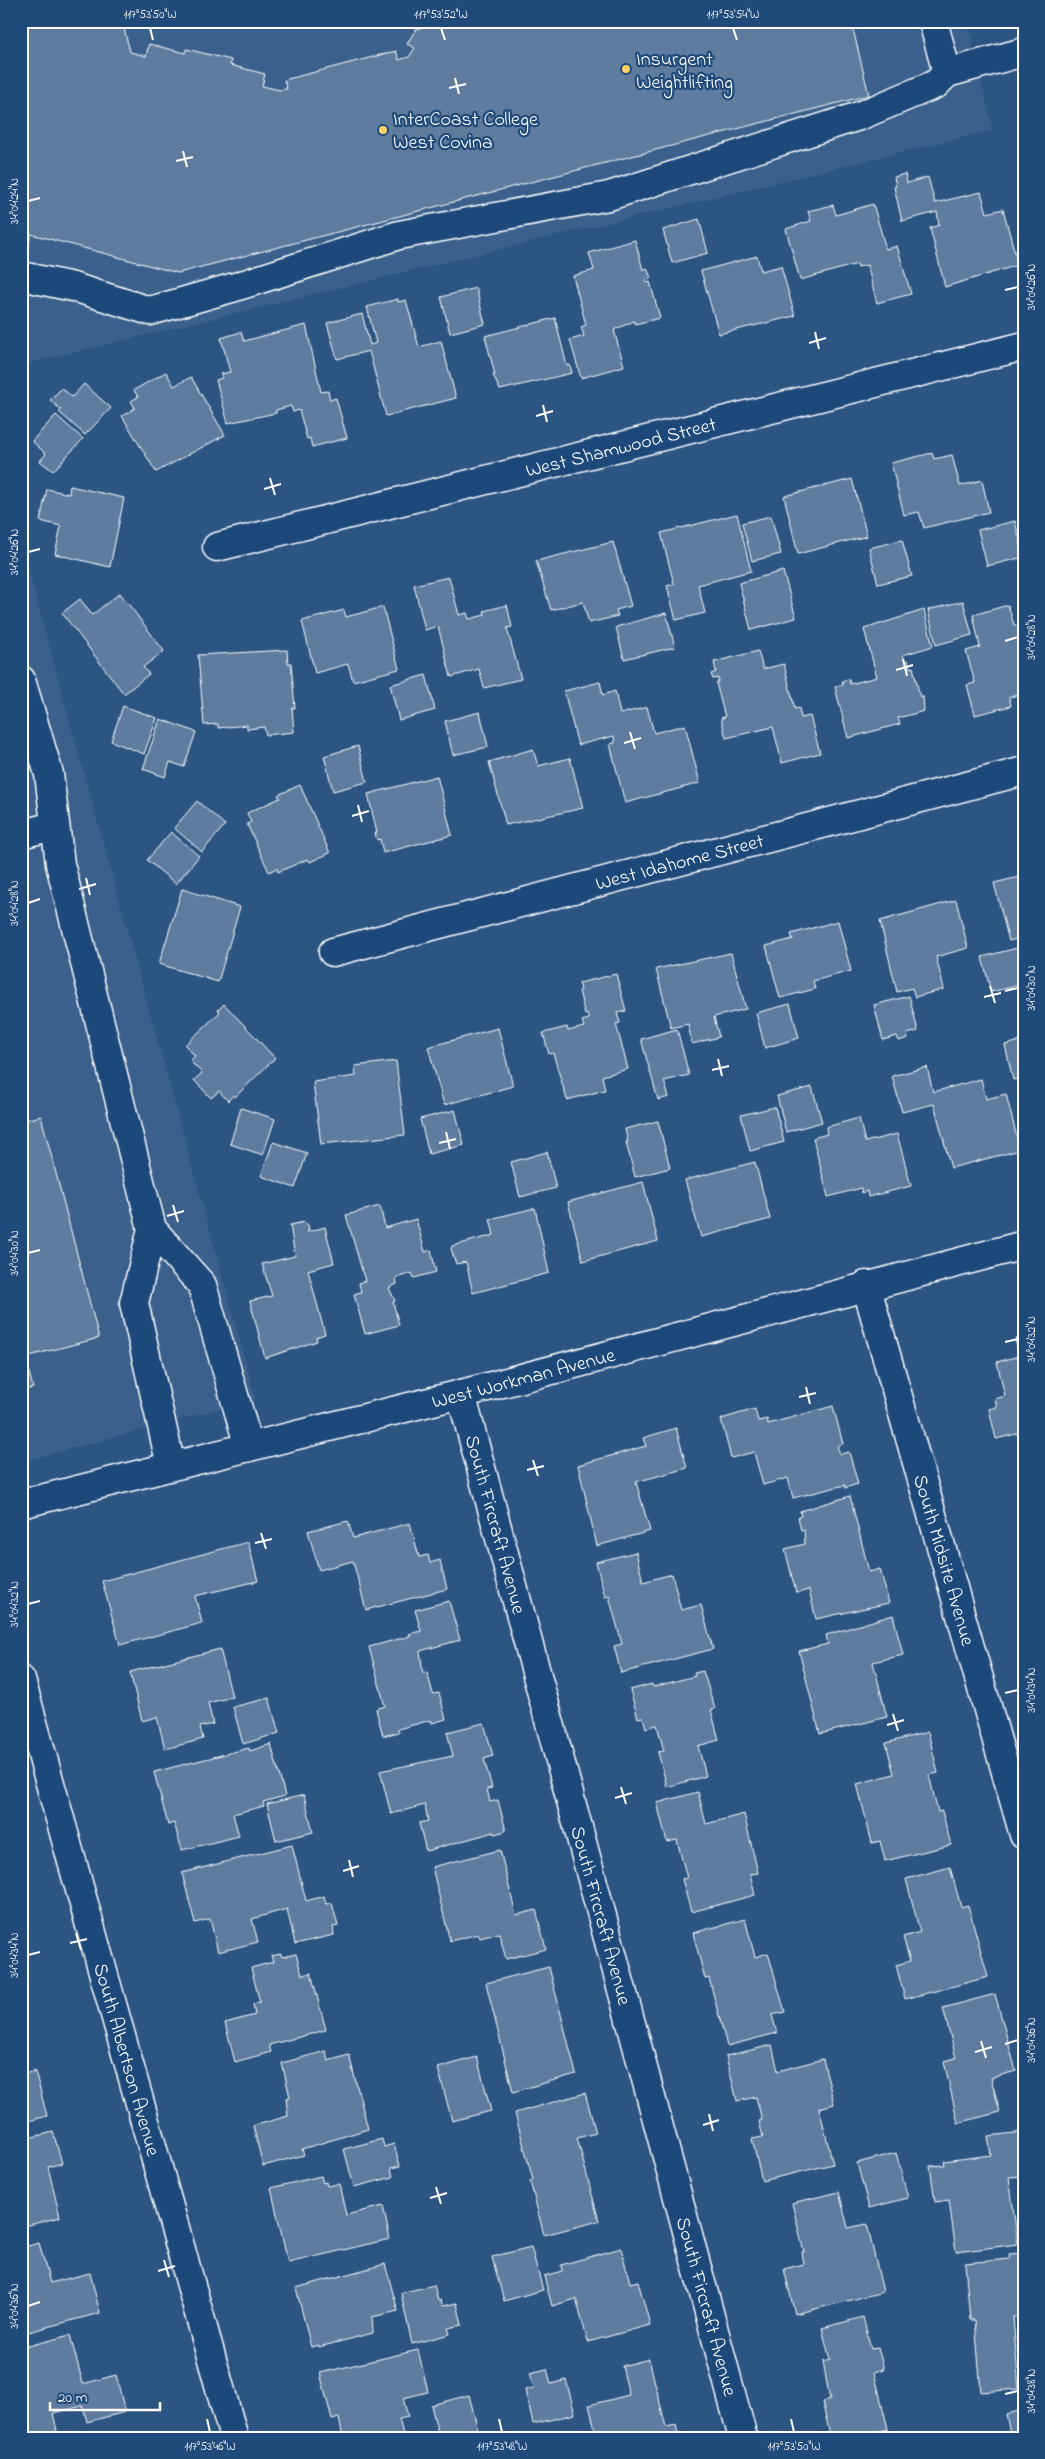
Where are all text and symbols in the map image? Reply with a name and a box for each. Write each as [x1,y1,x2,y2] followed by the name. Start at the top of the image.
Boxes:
[123,6,177,24] text: 117°53'50"W
[414,6,468,24] text: 117°53'52"W
[707,6,759,24] text: 117°53'54"W
[636,46,733,99] place label: Insurgent Weightlifting
[620,63,632,75] marker: Insurgent Weightlifting
[393,106,538,158] place label: InterCoast College West Covina
[377,124,389,136] marker: InterCoast College West Covina
[6,178,24,224] text: 34°04'24"N
[1023,264,1041,310] text: 34°04'26"N
[523,411,720,487] street label: West Shamwood Street
[6,529,24,575] text: 34°04'26"N
[1023,614,1041,660] text: 34°04'28"N
[593,828,768,900] street label: West Idahome Street
[6,880,24,926] text: 34°04'28"N
[1023,965,1041,1011] text: 34°04'30"N
[6,1230,24,1276] text: 34°04'30"N
[1023,1316,1041,1362] text: 34°04'32"N
[429,1342,619,1418] street label: West Workman Avenue
[456,1432,532,1618] street label: South Fircraft Avenue
[904,1471,981,1650] street label: South Midsite Avenue
[6,1581,24,1627] text: 34°04'32"N
[1023,1667,1041,1713] text: 34°04'34"N
[561,1823,637,2009] street label: South Fircraft Avenue
[6,1932,24,1978] text: 34°04'34"N
[84,1960,166,2160] street label: South Albertson Avenue
[1023,2017,1041,2063] text: 34°04'36"N
[667,2214,743,2400] street label: South Fircraft Avenue
[6,2283,24,2329] text: 34°04'36"N
[1023,2369,1041,2413] text: 34°04'38"N
[50,2379,160,2411] scale bar
[58,2387,88,2409] text: 20 m
[184,2438,236,2456] text: 117°53'46"W
[477,2438,527,2456] text: 117°53'48"W
[767,2438,821,2456] text: 117°53'50"W

